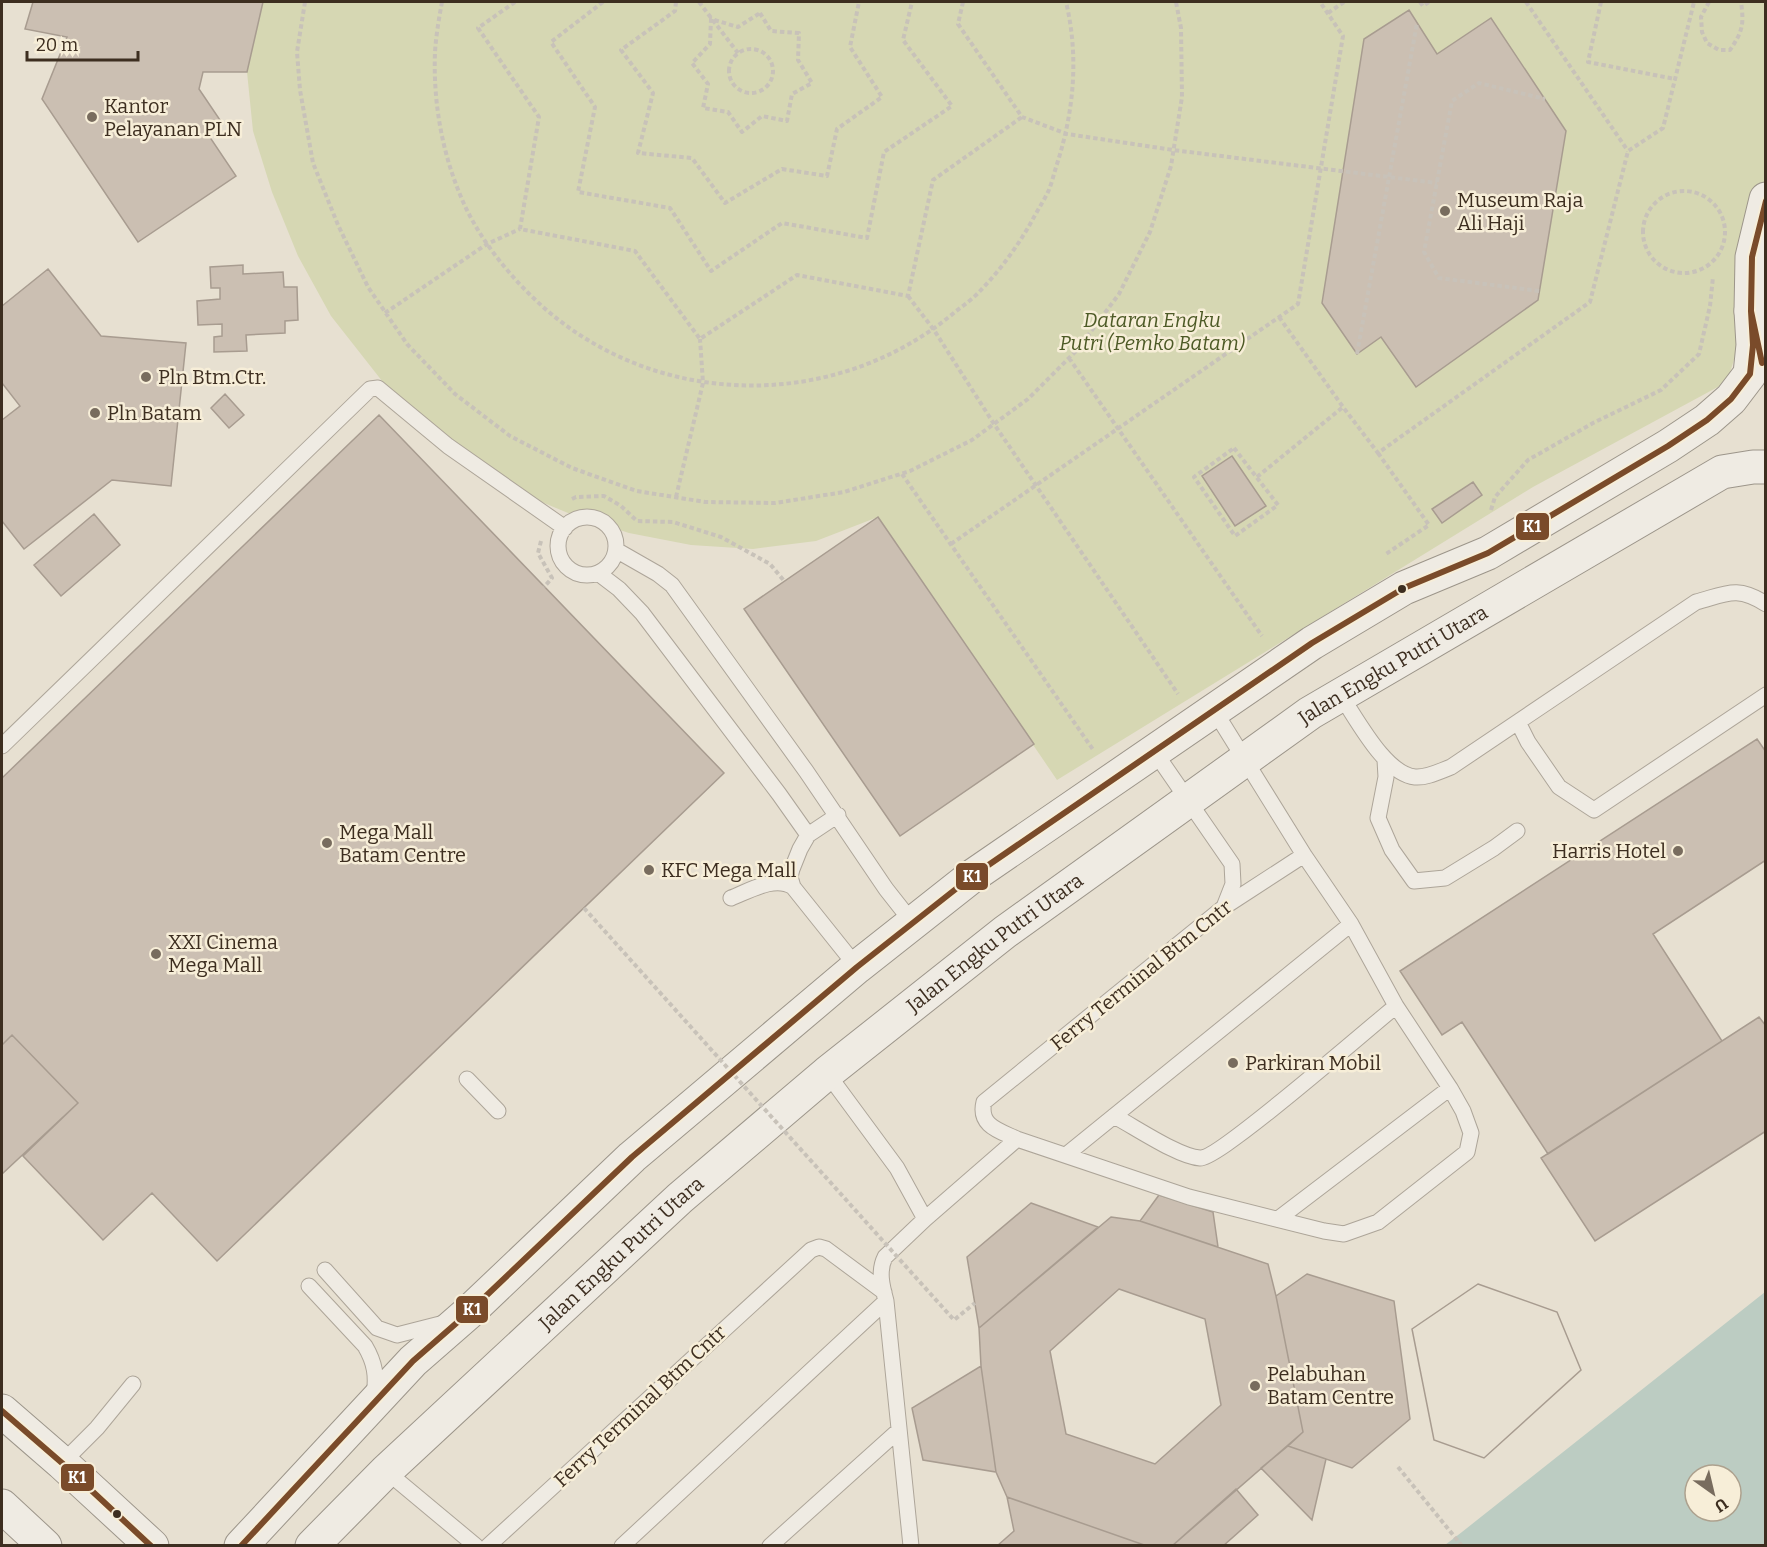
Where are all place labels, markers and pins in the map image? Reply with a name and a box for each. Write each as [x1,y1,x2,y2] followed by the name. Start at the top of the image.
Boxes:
[104,94,242,141] place label: Kantor Pelayanan PLN
[85,110,99,124] marker: Kantor Pelayanan PLN
[1457,188,1583,236] place label: Museum Raja Ali Haji
[1438,204,1452,218] marker: Museum Raja Ali Haji
[158,365,266,389] place label: Pln Btm.Ctr.
[139,370,153,384] marker: Pln Btm.Ctr.
[107,401,202,425] place label: Pln Batam
[88,406,102,420] marker: Pln Batam
[1396,583,1408,595] unlabelled marker
[339,820,466,867] place label: Mega Mall Batam Centre
[320,836,334,850] marker: Mega Mall Batam Centre
[1552,839,1666,863] place label: Harris Hotel
[1671,844,1685,858] marker: Harris Hotel
[661,858,797,882] place label: KFC Mega Mall
[642,863,656,877] marker: KFC Mega Mall
[168,930,278,977] place label: XXI Cinema Mega Mall
[149,947,163,961] marker: XXI Cinema Mega Mall
[1245,1051,1381,1075] place label: Parkiran Mobil
[1226,1056,1240,1070] marker: Parkiran Mobil
[1267,1362,1394,1409] place label: Pelabuhan Batam Centre
[1248,1379,1262,1393] marker: Pelabuhan Batam Centre
[111,1508,123,1520] unlabelled marker

